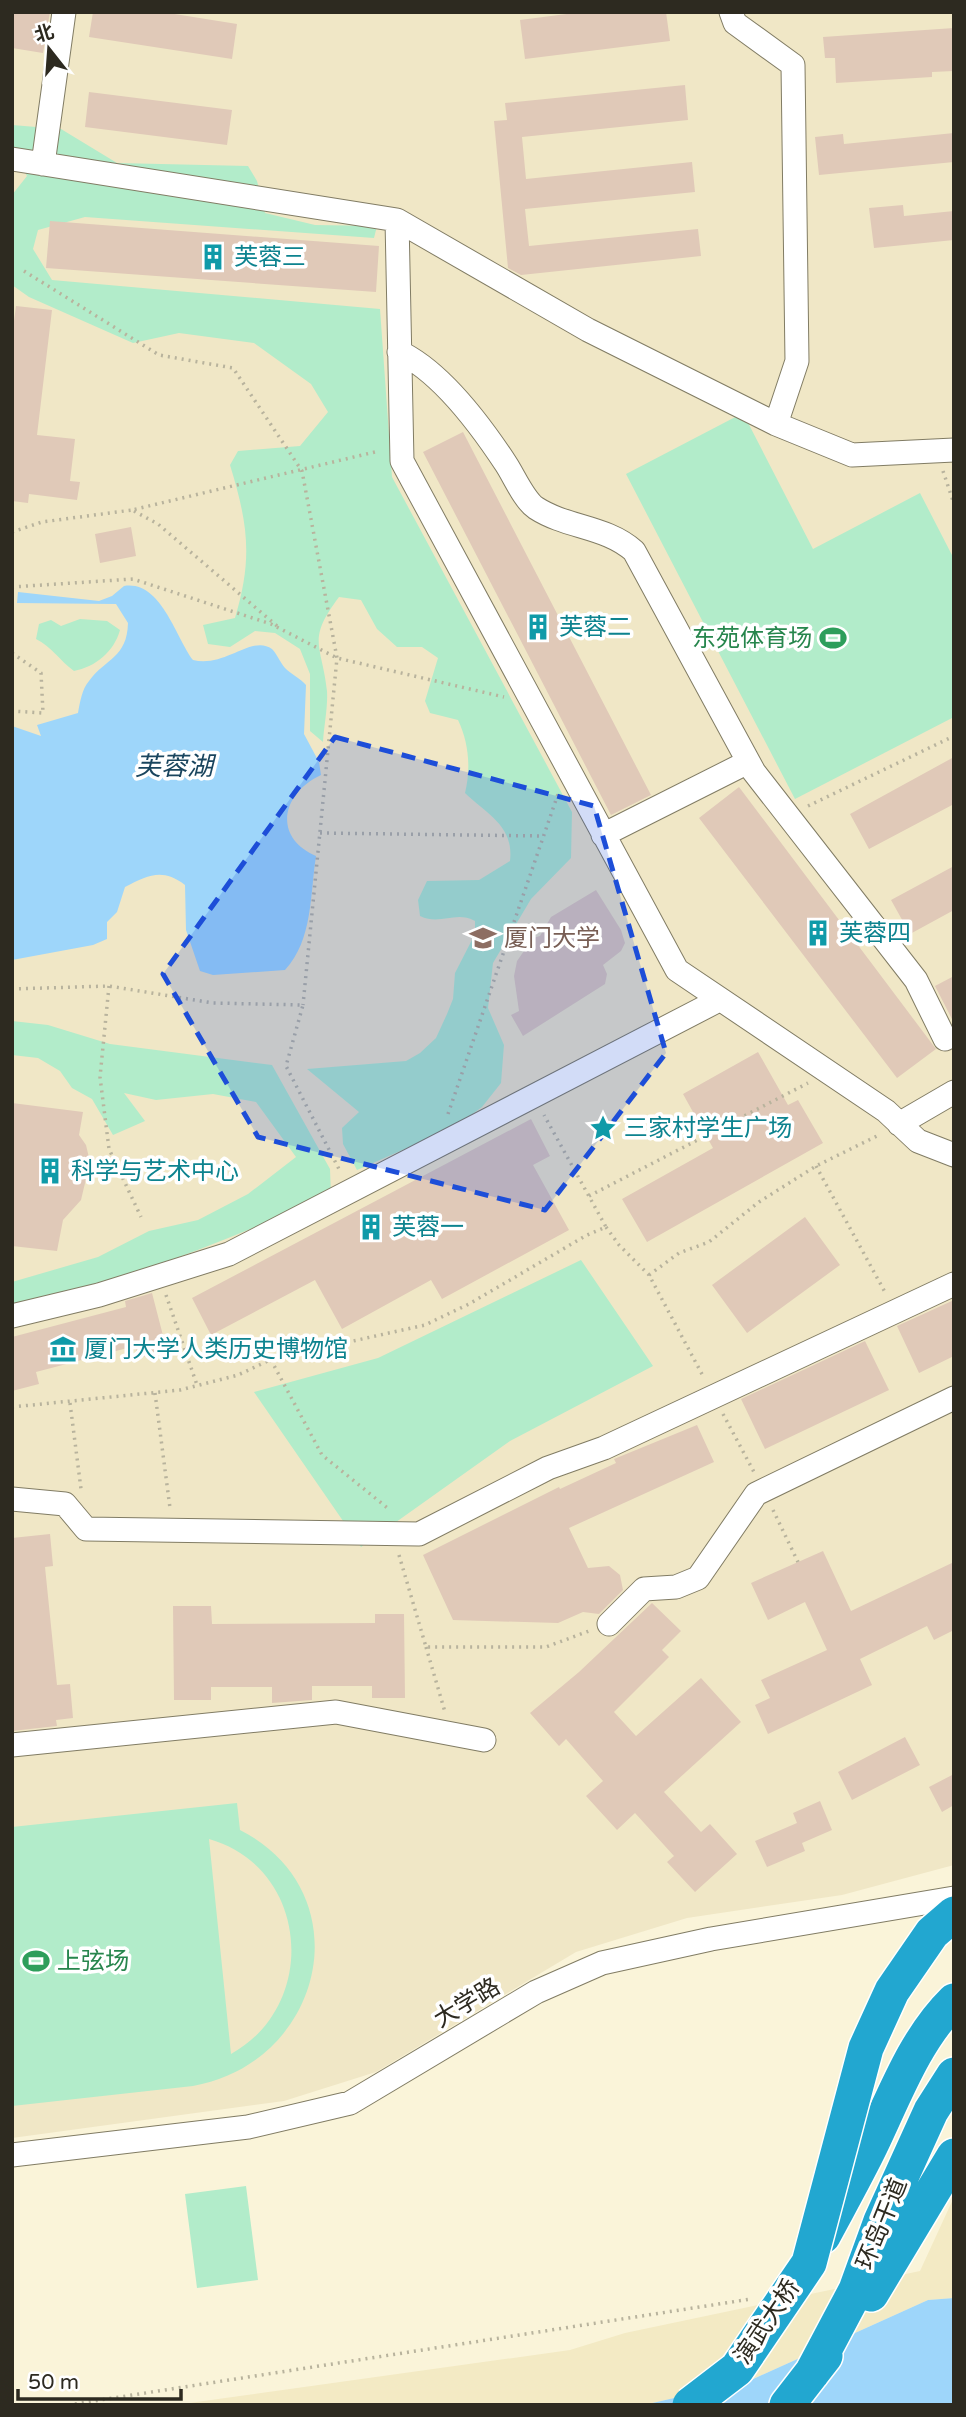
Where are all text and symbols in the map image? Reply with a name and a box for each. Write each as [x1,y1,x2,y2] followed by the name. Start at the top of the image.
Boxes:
[14,14,84,84] north arrow
[32,20,57,47] text: 北
[198,242,228,272] building icon: 芙蓉三
[234,243,306,272] place label: 芙蓉三
[523,612,553,642] building icon: 芙蓉二
[559,613,631,642] place label: 芙蓉二
[818,623,848,653] sports icon: 东苑体育场
[692,624,812,653] place label: 东苑体育场
[135,751,217,782] water label: 芙蓉湖
[803,918,833,948] building icon: 芙蓉四
[839,919,911,948] place label: 芙蓉四
[468,923,498,953] school or university icon: 厦门大学
[504,924,600,953] place label: 厦门大学
[588,1113,618,1143] place icon: 三家村学生广场
[624,1114,792,1143] place label: 三家村学生广场
[35,1156,65,1186] building icon: 科学与艺术中心
[71,1157,239,1186] place label: 科学与艺术中心
[356,1212,386,1242] building icon: 芙蓉一
[392,1213,464,1242] place label: 芙蓉一
[48,1334,78,1364] museum icon: 厦门大学人类历史博物馆
[84,1335,348,1364] place label: 厦门大学人类历史博物馆
[21,1946,51,1976] sports icon: 上弦场
[57,1947,129,1976] place label: 上弦场
[429,1972,505,2034] street label: 大学路
[851,2174,913,2274] street label: 环岛干道
[728,2274,806,2370] street label: 演武大桥
[18,2358,180,2402] scale bar
[28,2370,79,2395] text: 50 m

